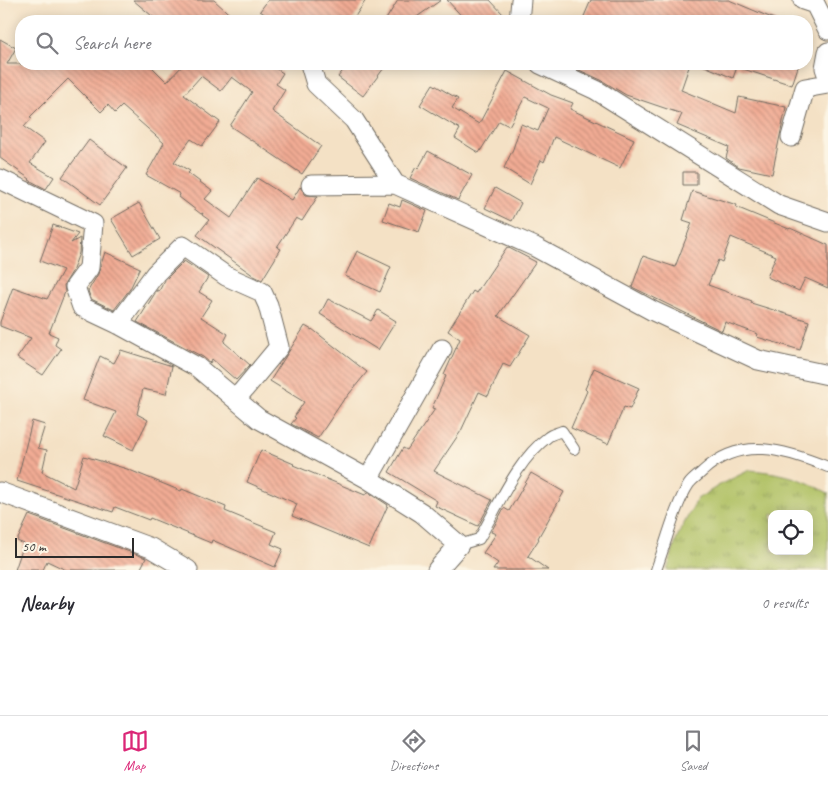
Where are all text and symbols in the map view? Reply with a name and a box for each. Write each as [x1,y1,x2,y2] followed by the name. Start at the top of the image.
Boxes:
[15,15,813,70] search box
[33,29,61,57] icon: search
[73,31,150,55] text: Search here
[768,510,813,555] map controls
[768,510,813,555] button: locate
[15,535,134,558] scale bar
[22,538,46,555] text: 50 m
[20,590,73,616] text: Nearby
[761,593,808,613] text: 0 results
[121,727,149,774] tab: Map
[390,727,438,774] tab: Directions
[679,727,707,774] tab: Saved

